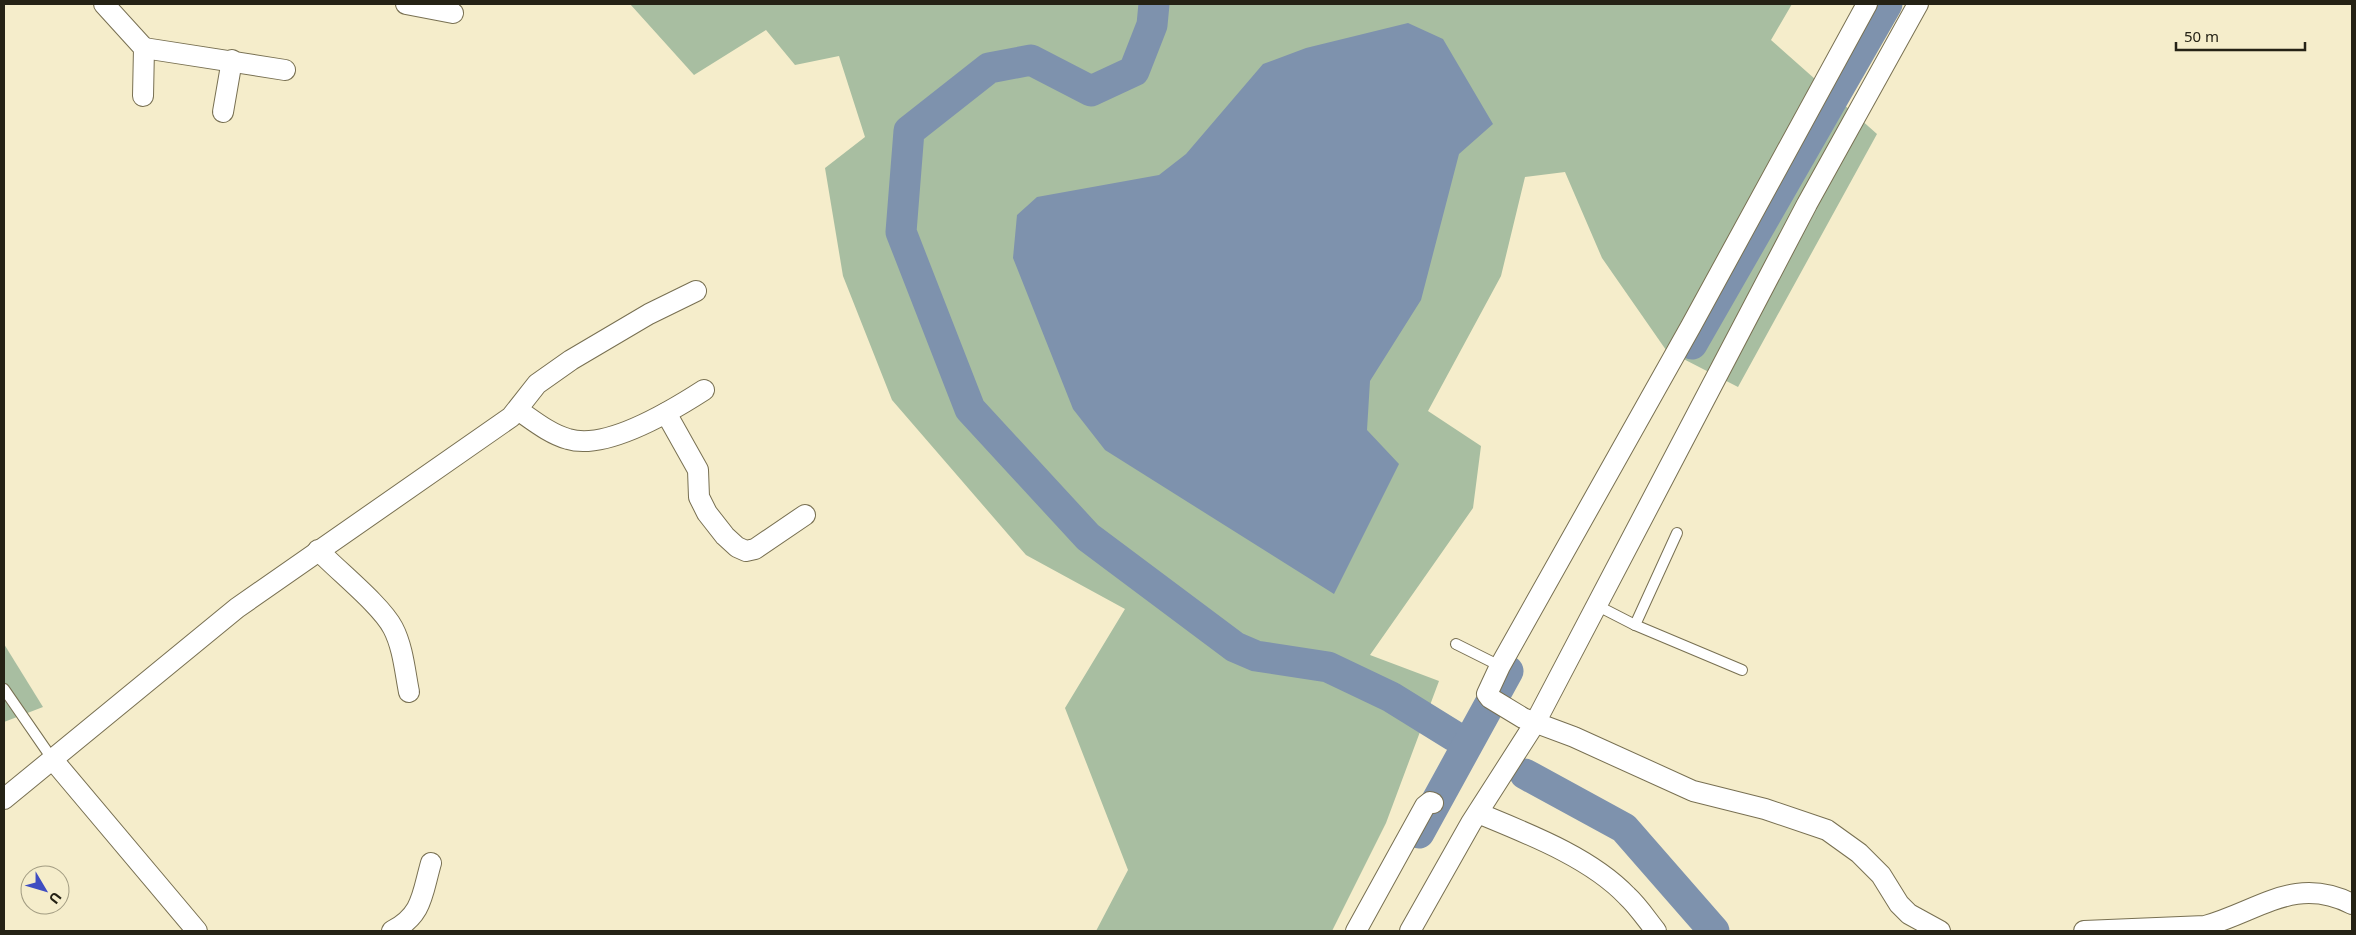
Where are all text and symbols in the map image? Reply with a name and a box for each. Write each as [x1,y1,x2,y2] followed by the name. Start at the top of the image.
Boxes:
[2176,20,2305,52] scale bar
[2184,26,2219,46] text: 50 m
[20,865,70,915] north arrow
[45,888,66,908] text: U

